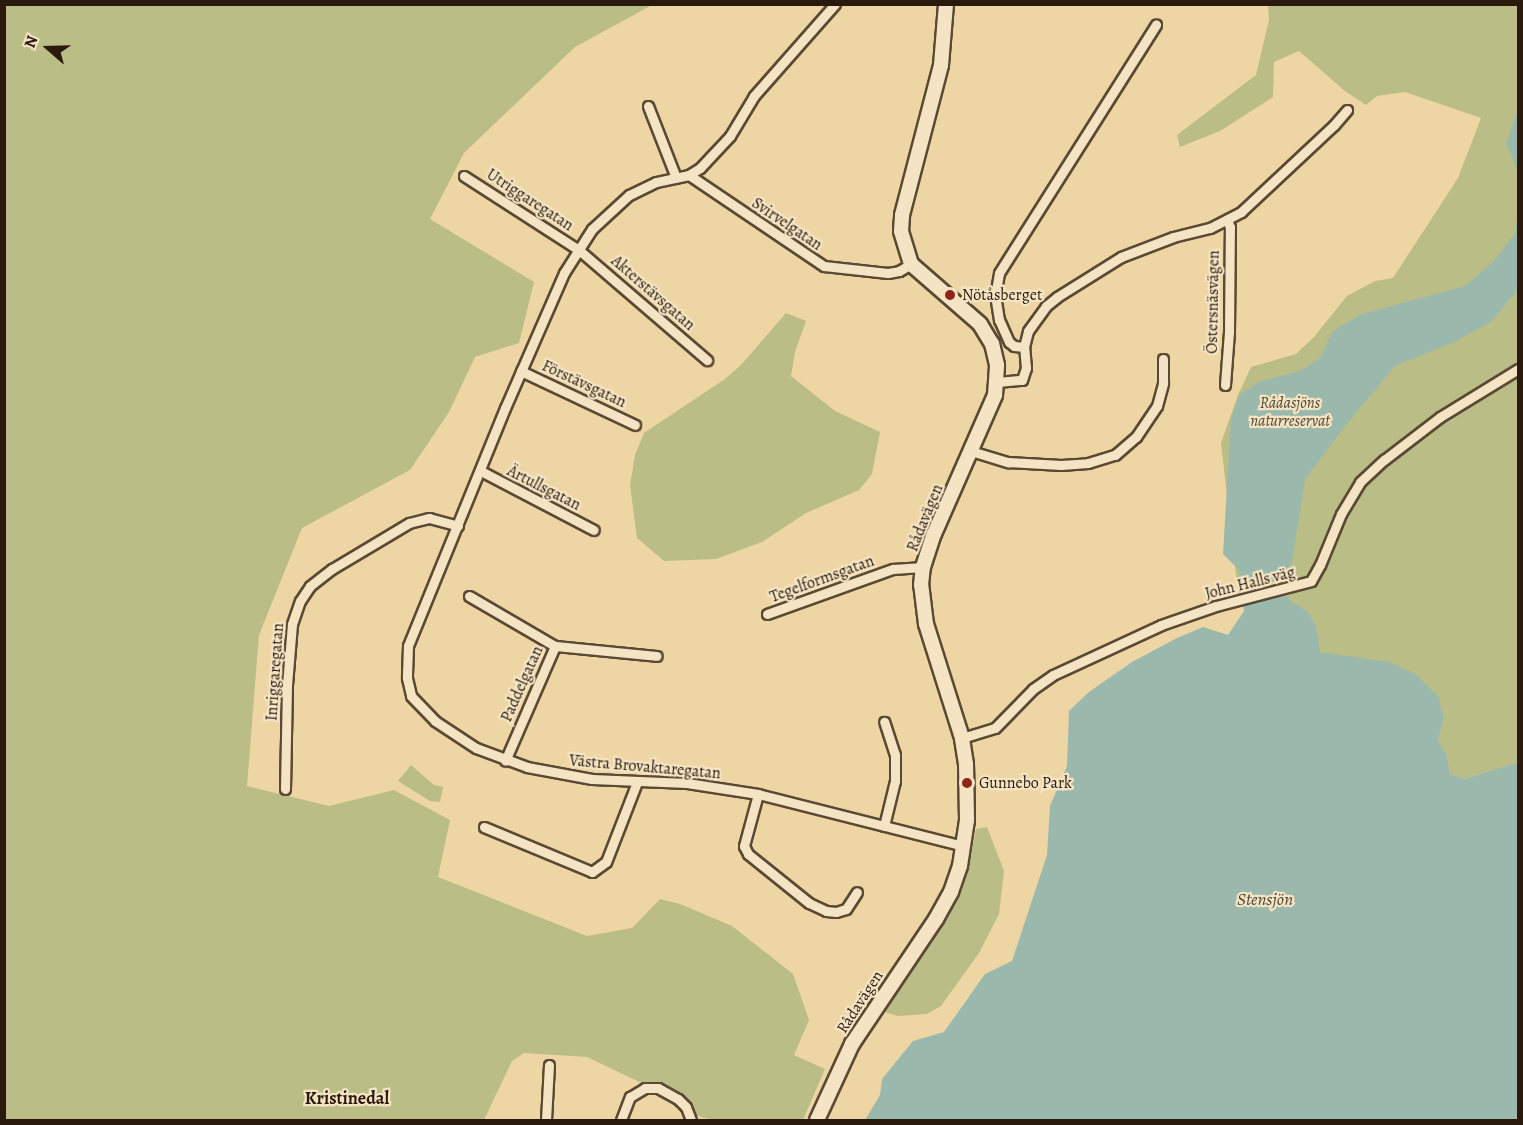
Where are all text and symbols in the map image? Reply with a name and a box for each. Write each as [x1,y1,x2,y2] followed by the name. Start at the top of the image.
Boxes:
[18,18,78,78] north arrow
[19,33,43,51] text: N
[483,165,577,235] street label: Utriggaregatan
[748,193,826,255] street label: Svirvelgatan
[1202,250,1224,354] street label: Östersnäsvägen
[607,251,699,335] street label: Akterstävsgatan
[962,285,1042,305] place label: Nötåsberget
[943,288,957,302] marker: Nötåsberget
[539,356,629,412] street label: Förstävsgatan
[1250,393,1330,431] park label: Rådasjöns naturreservat
[504,461,584,515] street label: Ärtullsgatan
[903,482,947,554] street label: Rådavägen
[767,551,877,607] street label: Tegelformsgatan
[1203,563,1297,603] street label: John Halls väg
[262,622,288,722] street label: Inriggaregatan
[497,643,547,725] street label: Paddelgatan
[568,751,722,783] street label: Västra Brovaktaregatan
[979,773,1072,793] place label: Gunnebo Park
[960,776,974,790] marker: Gunnebo Park
[1237,888,1293,910] water label: Stensjön
[833,967,887,1037] street label: Rådavägen
[305,1087,389,1109] district label: Kristinedal

